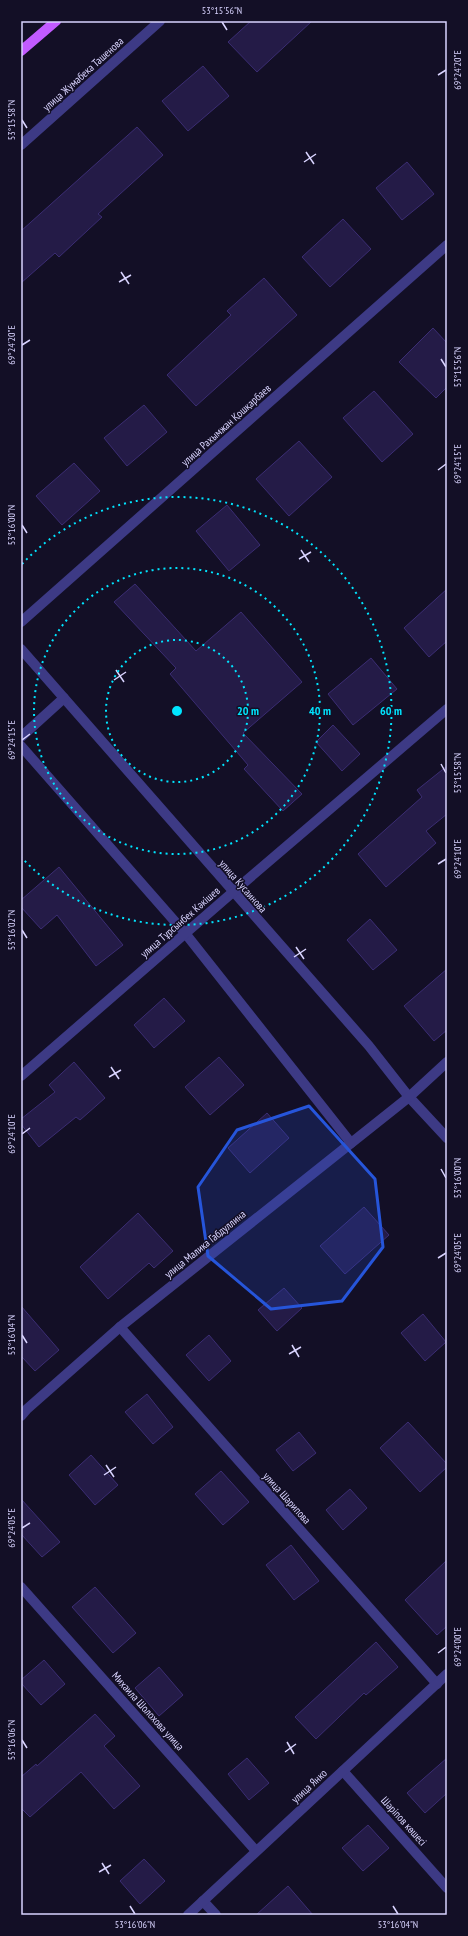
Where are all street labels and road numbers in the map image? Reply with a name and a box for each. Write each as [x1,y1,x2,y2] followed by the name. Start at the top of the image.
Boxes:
[40,34,126,114] street label: улица Жумабека Ташенова
[178,381,274,469] street label: улица Рахымжан Қошқарбаев
[216,857,270,915] street label: улица Кусаинова
[137,883,223,960] street label: улица Тұрсынбек Кәкішев
[162,1207,248,1281] street label: улица Малика Габдуллина
[260,1469,314,1527] street label: улица Шарипова
[109,1669,187,1753] street label: Михаила Шолохова улица
[288,1766,330,1806] street label: улица Янко
[378,1793,430,1849] street label: Шәріпов көшесі

